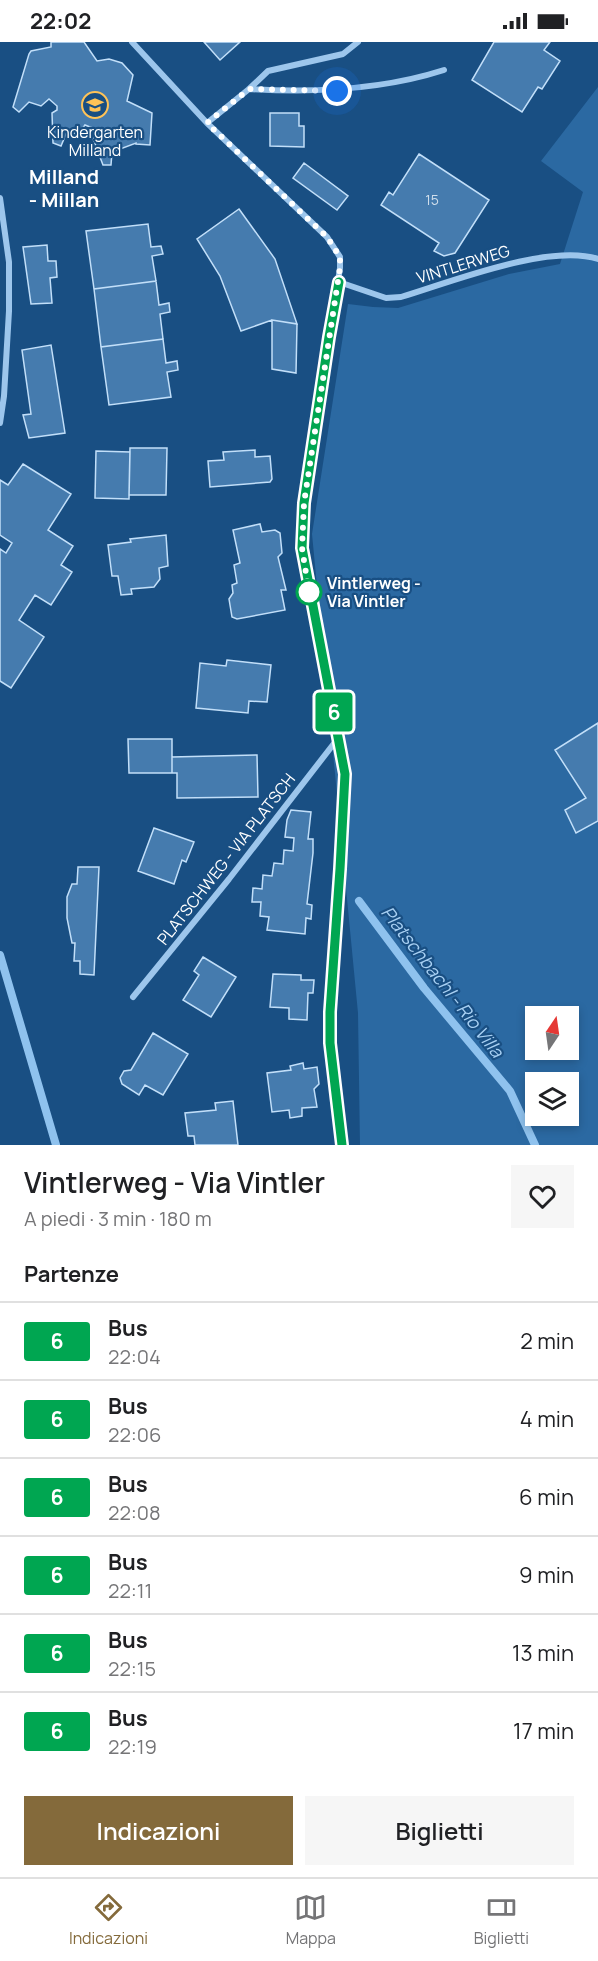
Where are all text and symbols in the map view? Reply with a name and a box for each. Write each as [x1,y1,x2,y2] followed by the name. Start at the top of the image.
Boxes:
[30,6,91,36] text: 22:02
[322,76,352,106] your location
[80,90,110,120] school or university icon: Kindergarten Milland
[47,121,143,161] place label: Kindergarten Milland
[29,163,99,213] district label: Milland - Millan
[425,190,439,209] house number: 15
[414,239,512,289] street label: VINTLERWEG
[327,572,421,612] place label: Vintlerweg - Via Vintler
[296,579,322,605] marker: Vintlerweg - Via Vintler
[314,692,354,732] line badge: 6
[327,698,341,726] text: 6
[152,769,300,949] street label: PLATSCHWEG - VIA PLATSCH
[376,901,510,1063] water label: Platschbachl - Rio Villa
[525,1006,579,1060] north arrow
[525,1006,579,1126] map controls
[525,1072,579,1126] button: layers
[24,1163,325,1201] text: Vintlerweg - Via Vintler
[511,1165,574,1228] button: heart
[24,1205,212,1232] text: A piedi · 3 min · 180 m
[24,1259,119,1289] text: Partenze
[108,1313,148,1343] text: Bus
[520,1326,574,1356] text: 2 min
[50,1327,64,1355] text: 6
[108,1343,161,1370] text: 22:04
[108,1391,148,1421] text: Bus
[520,1404,574,1434] text: 4 min
[50,1405,64,1433] text: 6
[108,1421,161,1448] text: 22:06
[108,1469,148,1499] text: Bus
[519,1482,574,1512] text: 6 min
[50,1483,64,1511] text: 6
[108,1499,161,1526] text: 22:08
[108,1547,148,1577] text: Bus
[519,1560,574,1590] text: 9 min
[50,1561,64,1589] text: 6
[108,1577,152,1604] text: 22:11
[108,1625,148,1655] text: Bus
[512,1638,574,1668] text: 13 min
[50,1639,64,1667] text: 6
[108,1655,156,1682] text: 22:15
[108,1703,148,1733] text: Bus
[513,1716,574,1746] text: 17 min
[50,1717,64,1745] text: 6
[108,1733,157,1760] text: 22:19
[24,1796,293,1865] button: Indicazioni
[305,1796,574,1865] button: Biglietti
[69,1891,148,1949] tab: Indicazioni
[286,1891,336,1949] tab: Mappa
[474,1891,529,1949] tab: Biglietti

